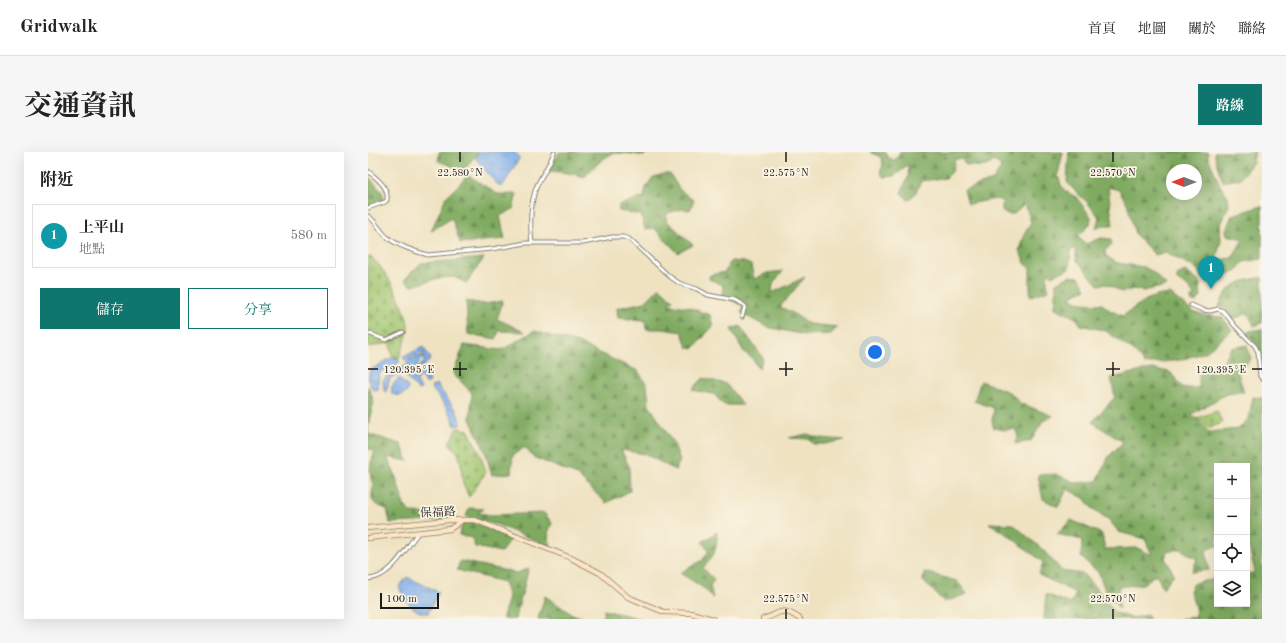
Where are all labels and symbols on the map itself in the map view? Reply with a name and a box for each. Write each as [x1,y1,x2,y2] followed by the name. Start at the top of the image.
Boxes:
[1166,164,1202,200] north arrow
[437,168,483,178] text: 22.580°N
[763,168,809,178] text: 22.575°N
[1090,168,1136,178] text: 22.570°N
[1198,256,1224,289] pin: 1
[865,342,885,362] your location
[384,365,434,375] text: 120.395°E
[1196,365,1246,375] text: 120.395°E
[420,504,456,520] street label: 保福路
[380,591,439,610] scale bar
[763,594,809,604] text: 22.575°N
[1090,594,1136,604] text: 22.570°N

